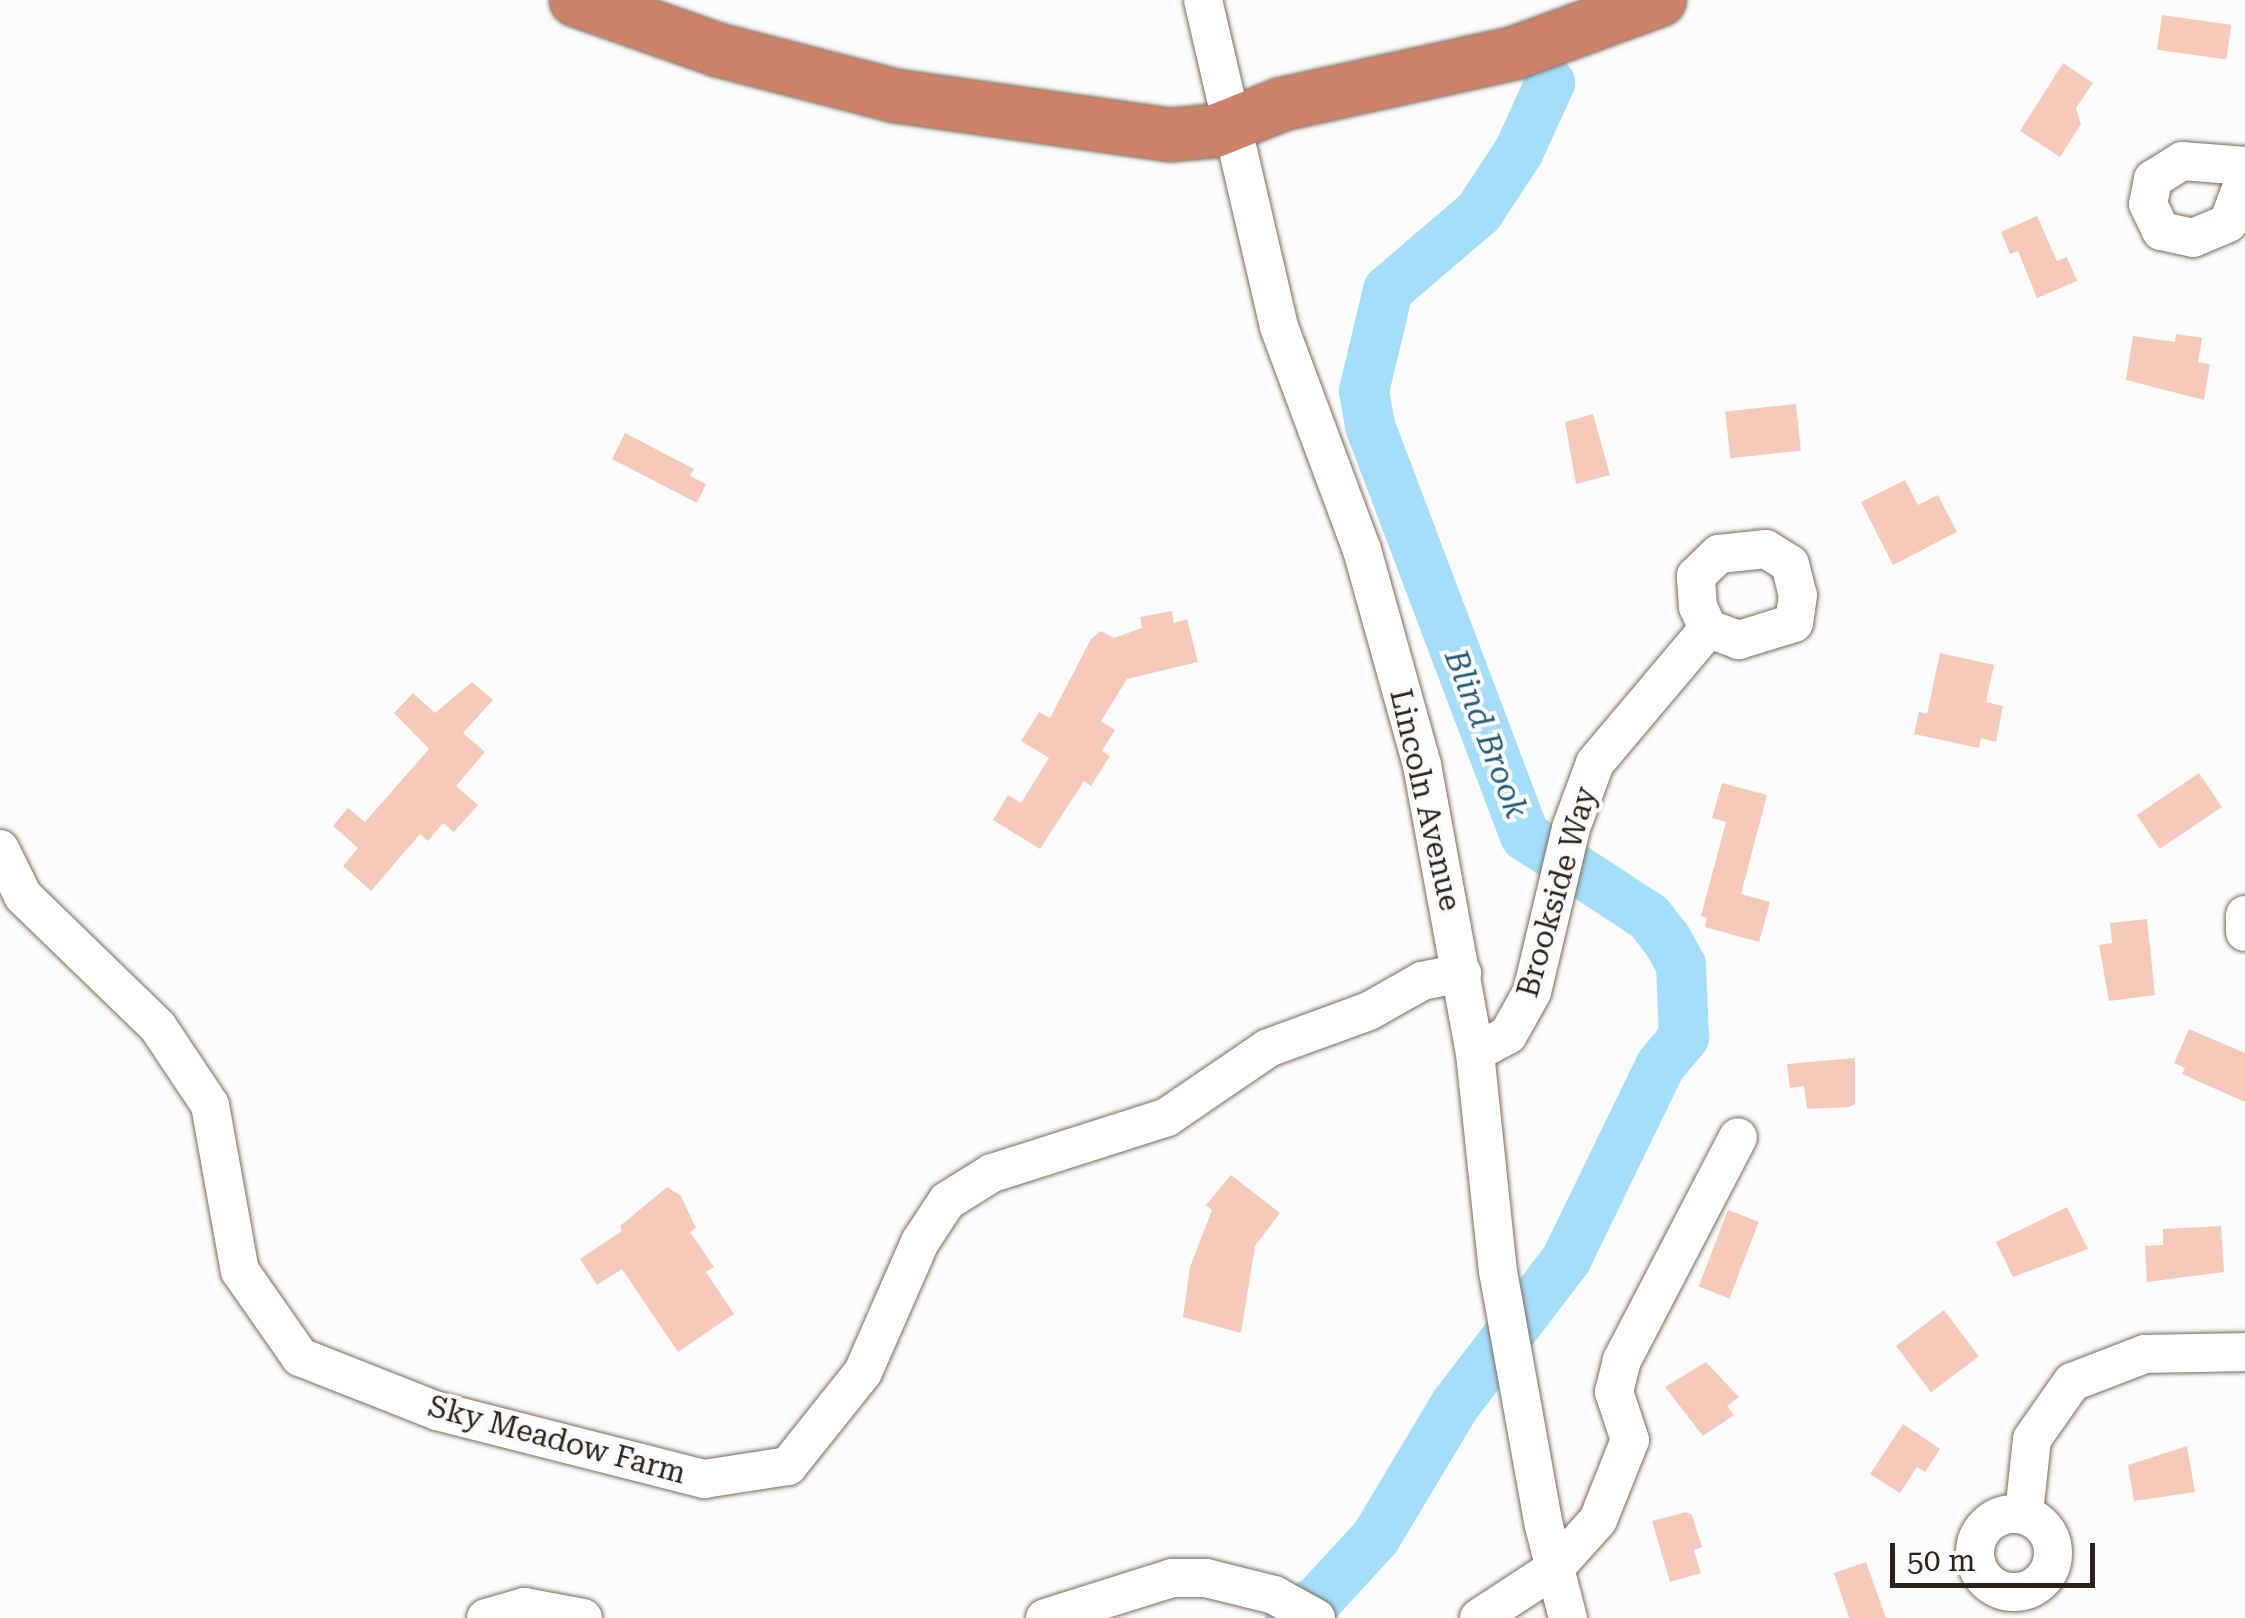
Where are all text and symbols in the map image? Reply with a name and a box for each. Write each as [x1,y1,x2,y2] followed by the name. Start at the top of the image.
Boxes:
[1436,644,1536,824] water label: Blind Brook
[1382,686,1468,914] street label: Lincoln Avenue
[1510,783,1604,1001] street label: Brookside Way
[424,1388,690,1492] street label: Sky Meadow Farm
[1895,1523,2100,1585] scale bar
[1907,1543,1976,1578] text: 50 m

